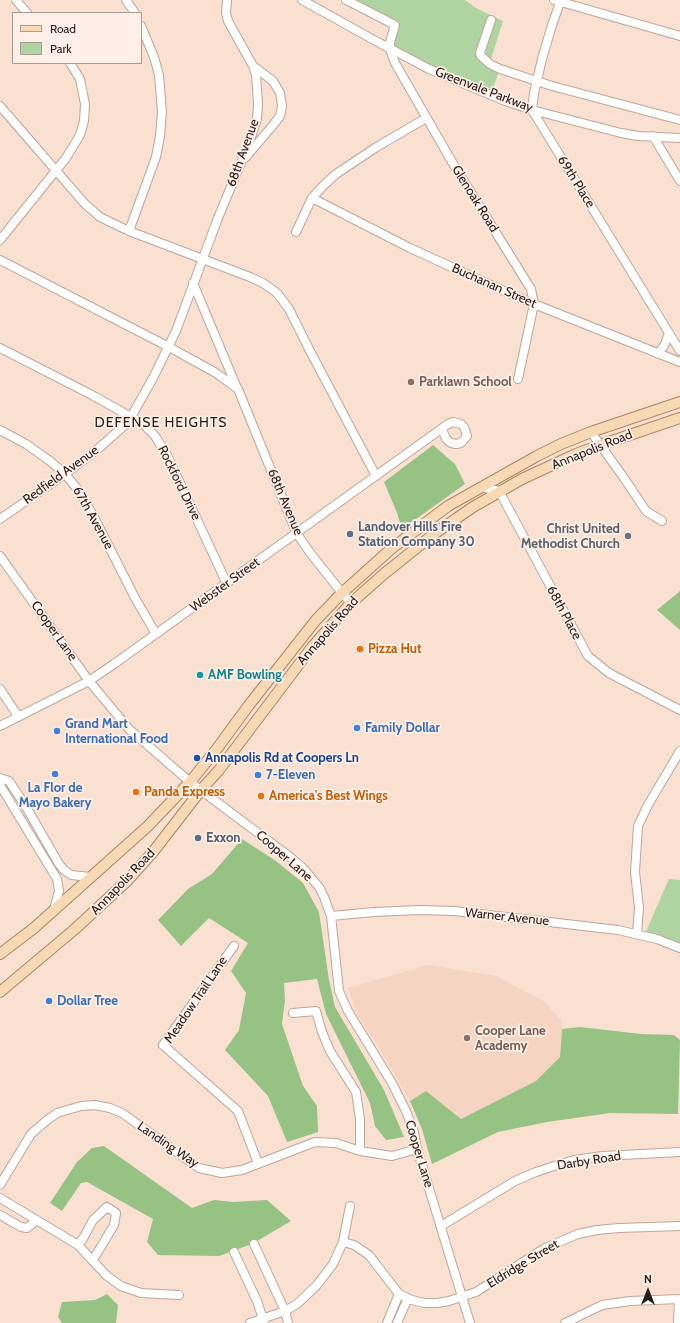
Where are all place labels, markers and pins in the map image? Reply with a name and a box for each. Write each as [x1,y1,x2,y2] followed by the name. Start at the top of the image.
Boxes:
[419,374,512,390] place label: Parklawn School
[406,377,416,387] marker: Parklawn School
[358,519,475,550] place label: Landover Hills Fire Station Company 30
[521,521,620,552] place label: Christ United Methodist Church
[345,529,355,539] marker: Landover Hills Fire Station Company 30
[623,531,633,541] marker: Christ United Methodist Church
[368,641,421,657] place label: Pizza Hut
[355,644,365,654] marker: Pizza Hut
[208,667,282,683] place label: AMF Bowling
[195,670,205,680] marker: AMF Bowling
[65,716,168,747] place label: Grand Mart International Food
[365,720,440,736] place label: Family Dollar
[352,723,362,733] marker: Family Dollar
[52,726,62,736] marker: Grand Mart International Food
[205,750,359,766] place label: Annapolis Rd at Coopers Ln
[192,753,202,763] marker: Annapolis Rd at Coopers Ln
[266,767,315,783] place label: 7-Eleven
[50,769,60,779] marker: La Flor de Mayo Bakery
[253,770,263,780] marker: 7-Eleven
[19,780,91,811] place label: La Flor de Mayo Bakery
[144,784,225,800] place label: Panda Express
[131,787,141,797] marker: Panda Express
[269,788,388,804] place label: America's Best Wings
[256,791,266,801] marker: America's Best Wings
[206,830,241,846] place label: Exxon
[193,833,203,843] marker: Exxon
[57,993,118,1009] place label: Dollar Tree
[44,996,54,1006] marker: Dollar Tree
[475,1023,546,1054] place label: Cooper Lane Academy
[462,1033,472,1043] marker: Cooper Lane Academy

